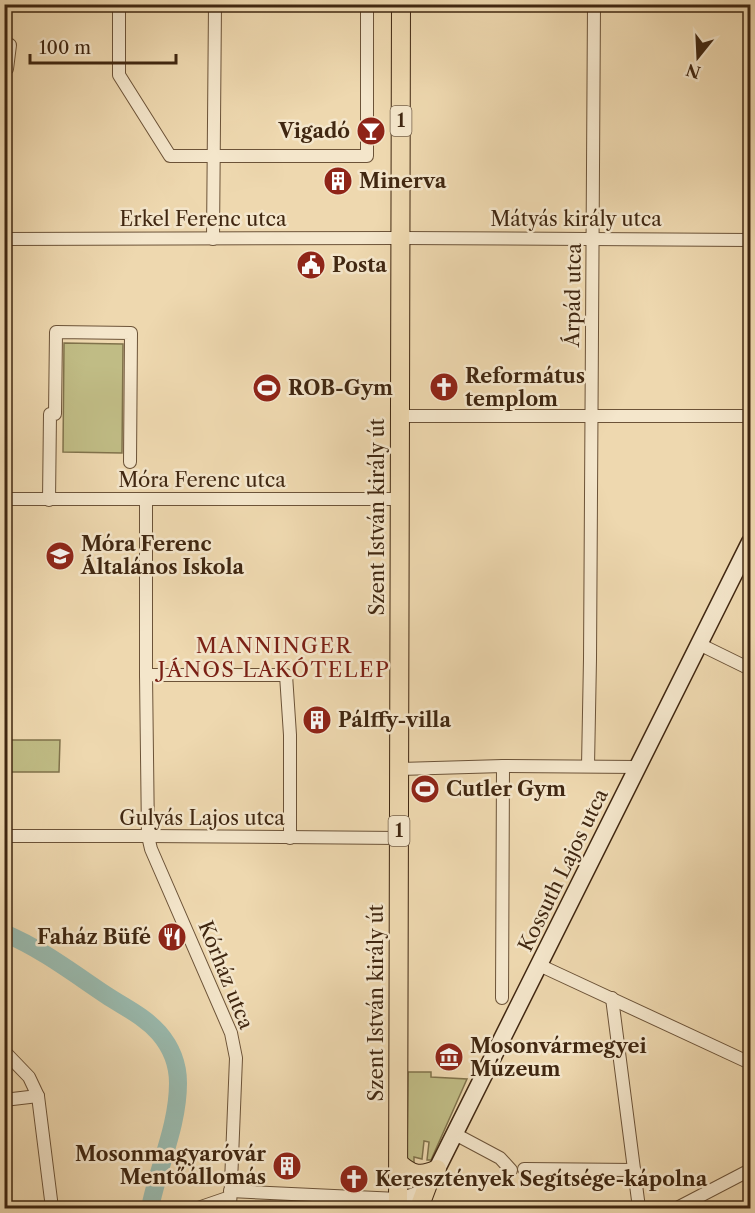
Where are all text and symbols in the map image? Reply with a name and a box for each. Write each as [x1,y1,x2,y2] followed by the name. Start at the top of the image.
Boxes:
[30,27,176,65] scale bar
[668,27,728,87] north arrow
[39,37,91,59] text: 100 m
[684,60,703,83] text: N
[390,106,412,136] road number: 1
[355,115,387,147] bar icon: Vigadó
[278,119,350,143] place label: Vigadó
[322,165,354,197] building icon: Minerva
[359,169,447,193] place label: Minerva
[120,207,287,231] street label: Erkel Ferenc utca
[490,207,662,231] street label: Mátyás király utca
[559,242,586,348] street label: Árpád utca
[295,249,327,281] public building icon: Posta
[332,253,387,277] place label: Posta
[465,364,585,411] place label: Református templom
[428,371,460,403] church icon: Református templom
[251,372,283,404] sports icon: ROB-Gym
[288,376,393,400] place label: ROB-Gym
[365,418,389,616] street label: Szent István király út
[118,468,286,492] street label: Móra Ferenc utca
[80,532,244,579] place label: Móra Ferenc Általános Iskola
[44,540,76,572] school or university icon: Móra Ferenc Általános Iskola
[155,633,390,682] district label: MANNINGER JÁNOS LAKÓTELEP
[301,704,333,736] building icon: Pálffy-villa
[338,708,451,732] place label: Pálffy-villa
[409,773,441,805] sports icon: Cutler Gym
[446,777,566,801] place label: Cutler Gym
[513,784,613,955] street label: Kossuth Lajos utca
[119,806,285,830] street label: Gulyás Lajos utca
[388,816,410,846] road number: 1
[364,904,388,1102] street label: Szent István király út
[193,917,259,1033] street label: Kórház utca
[156,921,188,953] restaurant icon: Faház Büfé
[37,925,151,949] place label: Faház Büfé
[470,1034,647,1081] place label: Mosonvármegyei Múzeum
[433,1041,465,1073] museum icon: Mosonvármegyei Múzeum
[75,1142,266,1189] place label: Mosonmagyaróvár Mentőállomás
[271,1150,303,1182] building icon: Mosonmagyaróvár Mentőállomás
[338,1163,370,1195] church icon: Keresztények Segítsége-kápolna
[375,1167,708,1191] place label: Keresztények Segítsége-kápolna

